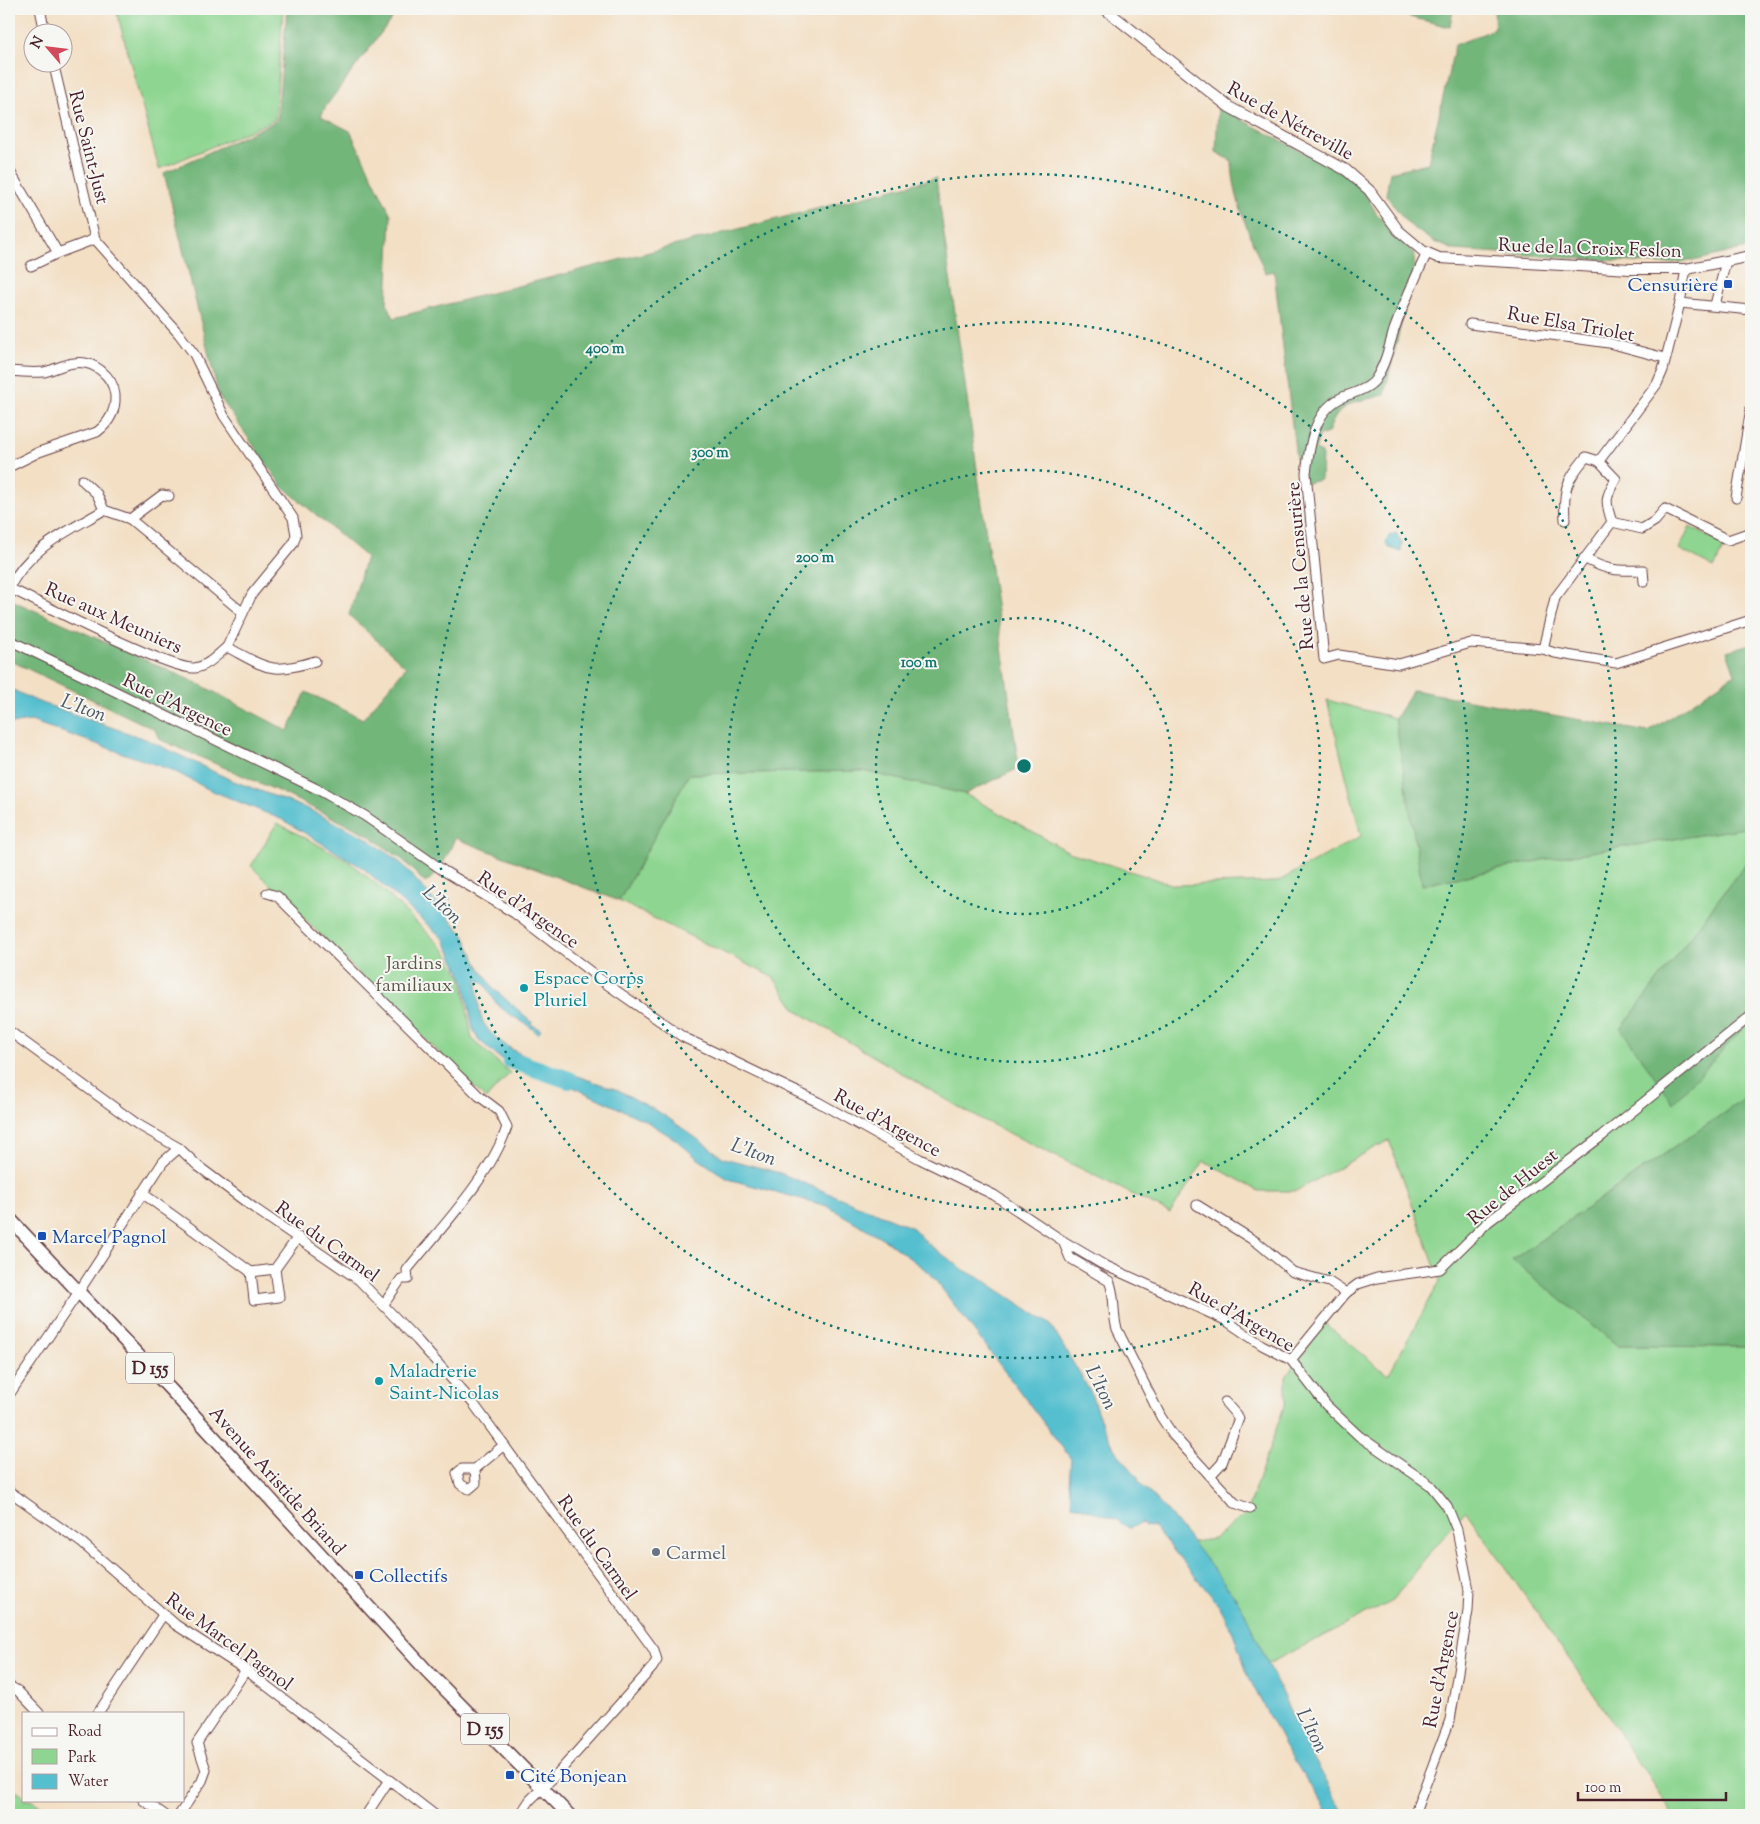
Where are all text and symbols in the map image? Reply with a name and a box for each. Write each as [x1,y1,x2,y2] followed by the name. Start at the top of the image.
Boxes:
[22,22,72,72] north arrow
[27,33,50,52] text: N
[1222,76,1358,168] street label: Rue de Nétreville
[60,88,115,208] street label: Rue Saint-Just
[1497,233,1682,266] street label: Rue de la Croix Feslon
[1627,273,1718,300] place label: Censurière
[1722,278,1734,290] marker: Censurière
[1505,301,1637,350] street label: Rue Elsa Triolet
[585,339,625,360] text: 400 m
[691,443,729,464] text: 300 m
[1281,480,1322,651] street label: Rue de la Censurière
[796,548,835,569] text: 200 m
[40,577,186,662] street label: Rue aux Meuniers
[901,653,938,674] text: 100 m
[117,668,236,745] street label: Rue d'Argence
[56,688,110,731] water label: L'Iton
[1015,757,1033,775] centre of rings
[471,866,584,956] street label: Rue d'Argence
[415,879,468,933] water label: L'Iton
[376,951,452,1000] park label: Jardins familiaux
[534,966,644,1015] place label: Espace Corps Pluriel
[518,982,530,994] marker: Espace Corps Pluriel
[828,1084,946,1165] street label: Rue d'Argence
[726,1132,780,1175] water label: L'Iton
[1463,1143,1565,1233] street label: Rue de Huest
[269,1196,384,1290] street label: Rue du Carmel
[52,1225,167,1252] place label: Marcel Pagnol
[36,1230,48,1242] marker: Marcel Pagnol
[1182,1277,1299,1360] street label: Rue d'Argence
[126,1352,174,1384] road number: D 155
[389,1359,499,1408] place label: Maladrerie Saint-Nicolas
[1076,1361,1123,1416] water label: L'Iton
[373,1375,385,1387] marker: Maladrerie Saint-Nicolas
[202,1401,351,1563] street label: Avenue Aristide Briand
[550,1490,642,1606] street label: Rue du Carmel
[666,1541,726,1568] place label: Carmel
[650,1546,662,1558] marker: Carmel
[369,1564,448,1591] place label: Collectifs
[353,1569,365,1581] marker: Collectifs
[159,1588,298,1698] street label: Rue Marcel Pagnol
[1418,1608,1467,1730] street label: Rue d'Argence
[1287,1704,1334,1759] water label: L'Iton
[22,1712,185,1802] legend
[461,1714,509,1745] road number: D 155
[68,1722,102,1743] text: Road
[68,1748,97,1769] text: Park
[520,1764,627,1791] place label: Cité Bonjean
[504,1769,516,1781] marker: Cité Bonjean
[1578,1769,1725,1801] scale bar
[68,1772,109,1793] text: Water
[1585,1778,1622,1799] text: 100 m

